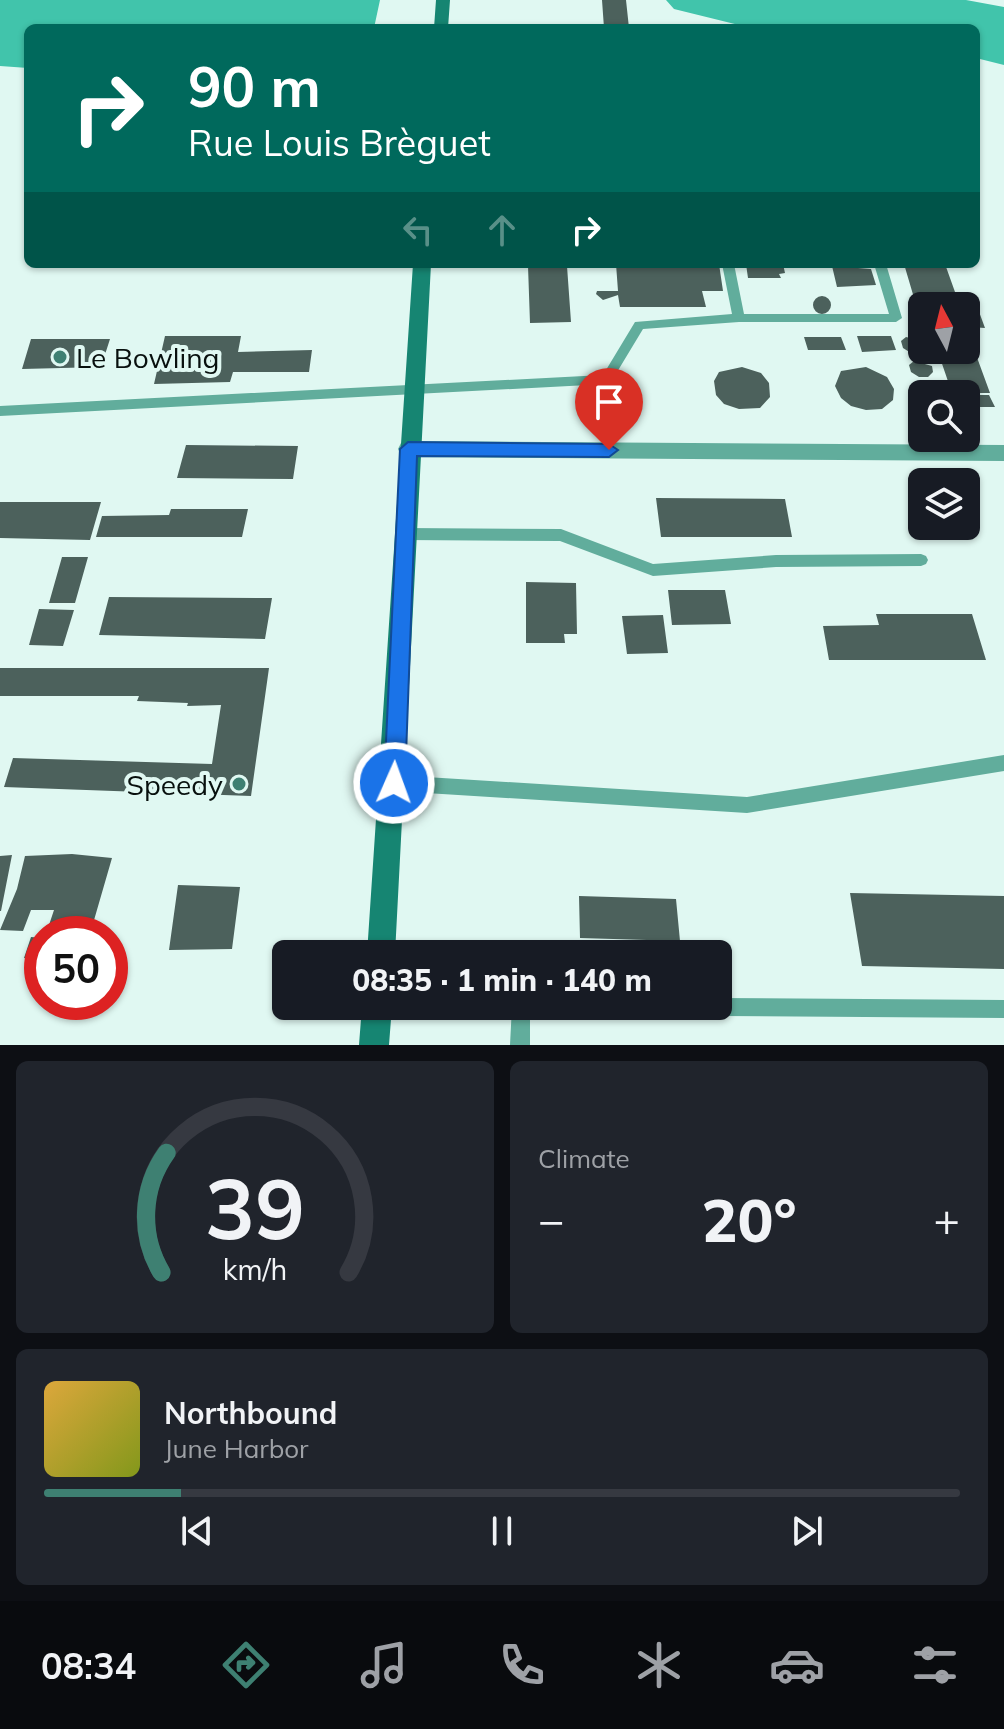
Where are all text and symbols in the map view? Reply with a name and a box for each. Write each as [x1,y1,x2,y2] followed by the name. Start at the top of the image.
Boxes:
[188,51,321,121] text: 90 m
[56,56,160,160] icon: right
[188,120,491,165] text: Rue Louis Brèguet
[396,208,440,252] icon: left
[480,208,524,252] icon: ahead
[564,208,608,252] icon: right
[908,292,980,364] north arrow
[908,292,980,540] map controls
[76,340,219,375] place label: Le Bowling
[51,348,69,366] marker: Le Bowling
[575,368,643,450] pin
[587,380,631,424] icon: arrive
[908,380,980,452] button: search
[908,468,980,540] button: layers
[352,741,436,825] position arrow
[127,767,223,802] place label: Speedy
[230,775,248,793] marker: Speedy
[24,916,128,1020] speed limit sign: 50
[352,961,652,999] text: 08:35 · 1 min · 140 m
[538,1142,630,1175] text: Climate
[205,1155,305,1260] text: 39
[701,1182,797,1257] text: 20°
[538,1192,564,1247] text: −
[934,1192,960,1247] text: +
[223,1251,287,1287] text: km/h
[164,1394,337,1432] text: Northbound
[164,1432,309,1465] text: June Harbor
[175,1509,219,1553] icon: previous
[480,1509,524,1553] icon: pause
[785,1509,829,1553] icon: next
[218,1637,274,1693] icon: directions
[356,1637,412,1693] icon: music
[494,1637,550,1693] icon: phone
[631,1637,687,1693] icon: climate
[769,1637,825,1693] icon: car
[907,1637,963,1693] icon: filters
[41,1643,136,1688] text: 08:34

